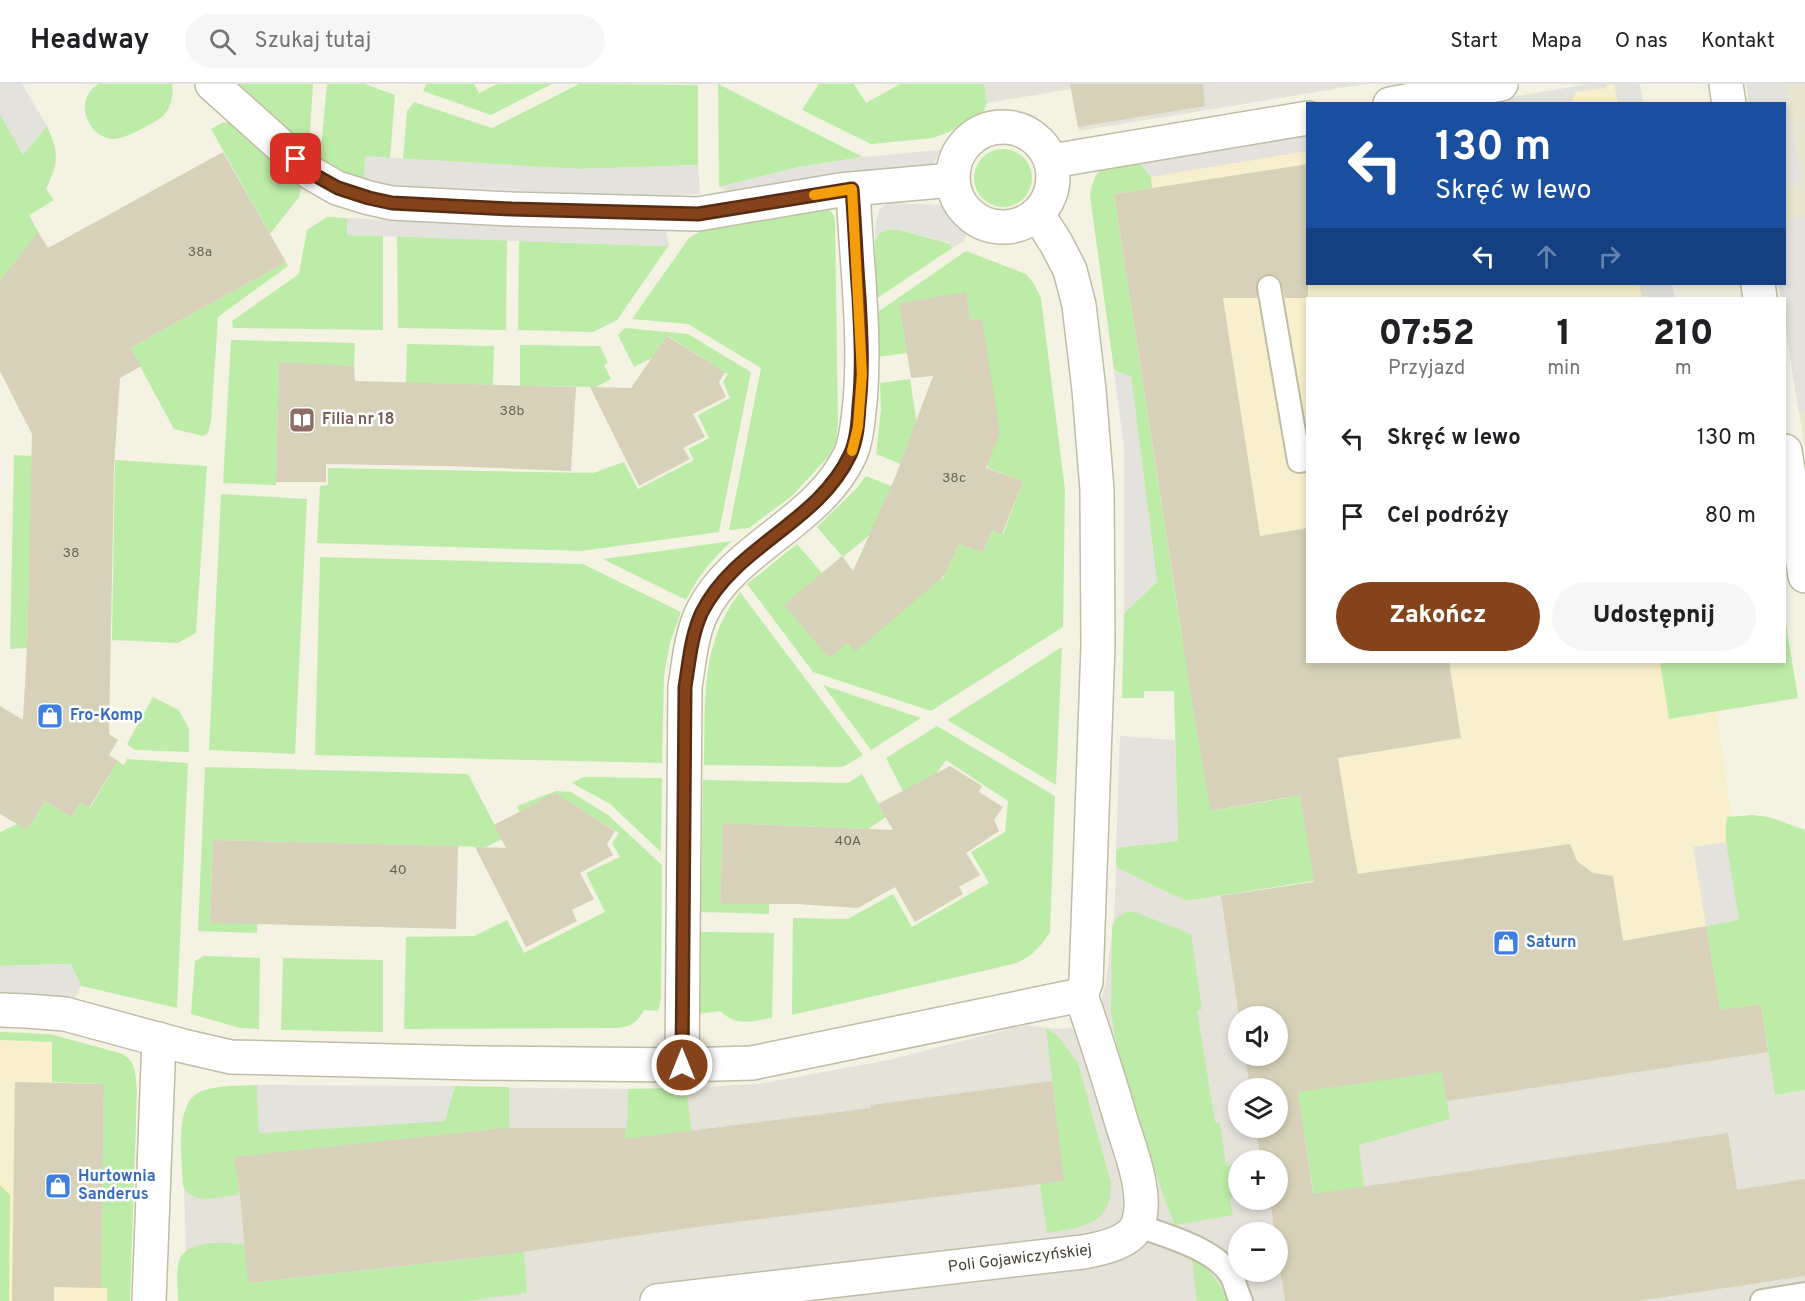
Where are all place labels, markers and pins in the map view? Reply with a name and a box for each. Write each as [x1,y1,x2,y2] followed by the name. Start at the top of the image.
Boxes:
[270,133,321,184] pin
[287,405,317,435] library icon: Filia nr 18
[322,410,395,430] place label: Filia nr 18
[35,701,65,731] shop icon: Fro-Komp
[70,706,143,726] place label: Fro-Komp
[1491,928,1521,958] shop icon: Saturn
[1526,933,1576,953] place label: Saturn
[78,1167,156,1205] place label: Hurtownia Sanderus
[43,1171,73,1201] shop icon: Hurtownia Sanderus

